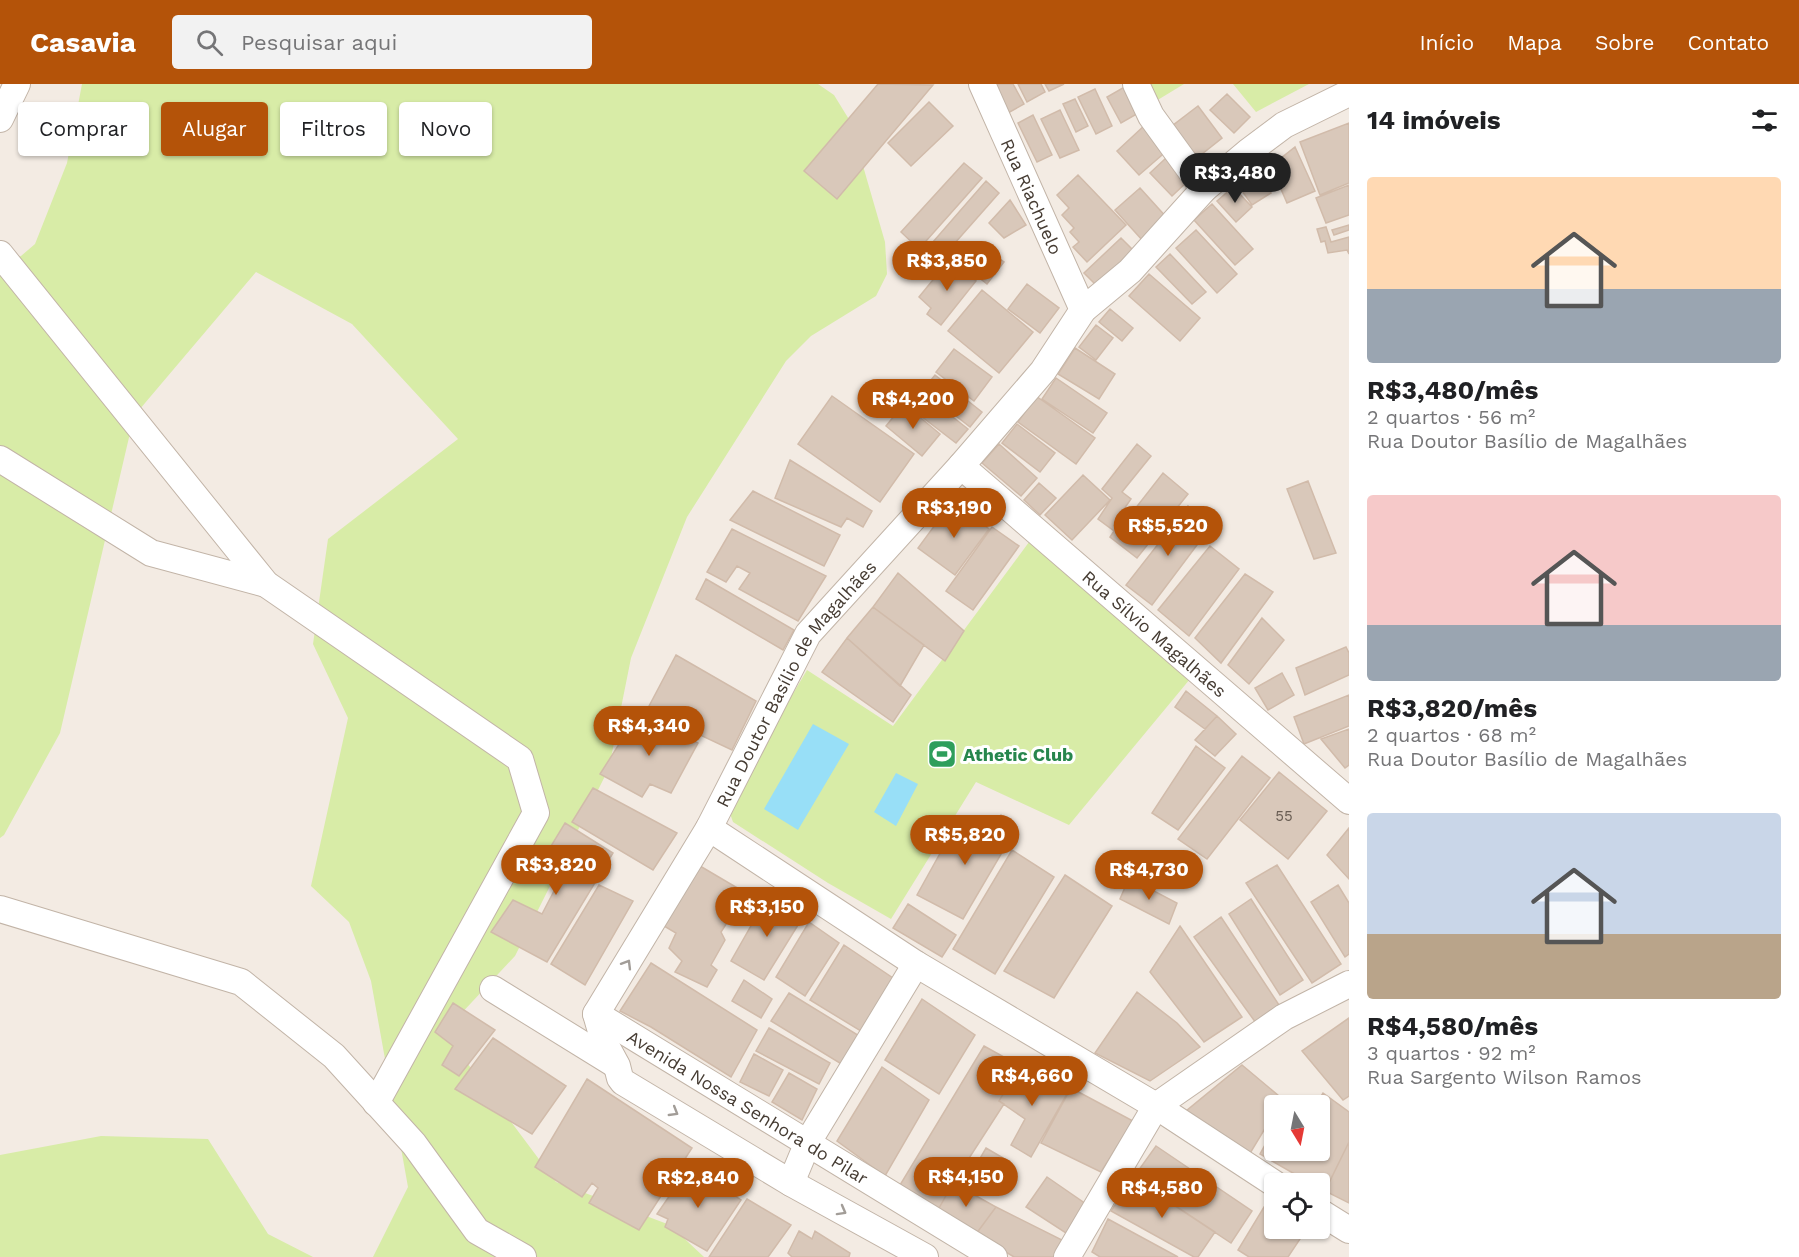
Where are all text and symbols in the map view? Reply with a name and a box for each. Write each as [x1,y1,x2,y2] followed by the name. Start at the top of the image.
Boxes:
[172,15,592,69] search box
[30,26,136,59] text: Casavia
[193,26,226,59] icon: search
[241,30,397,55] text: Pesquisar aqui
[1419,30,1474,55] text: Início
[1507,30,1562,55] text: Mapa
[1595,30,1654,55] text: Sobre
[1687,30,1769,55] text: Contato
[18,102,149,156] chip: Comprar
[161,102,268,156] chip: Alugar
[280,102,387,156] chip: Filtros
[399,102,492,156] chip: Novo
[1748,104,1781,137] icon: filters
[1367,105,1501,135] text: 14 imóveis
[997,135,1067,258] street label: Rua Riachuelo
[1180,153,1290,204] pin: R$3,480
[1194,160,1276,184] text: R$3,480
[1520,216,1628,324] icon: home
[892,241,1002,292] pin: R$3,850
[906,248,988,272] text: R$3,850
[1367,375,1538,405] text: R$3,480/mês
[858,379,968,430] pin: R$4,200
[872,386,954,410] text: R$4,200
[1367,405,1535,429] text: 2 quartos · 56 m²
[1367,429,1687,453] text: Rua Doutor Basílio de Magalhães
[899,488,1009,539] pin: R$3,190
[916,495,992,519] text: R$3,190
[1113,506,1223,557] pin: R$5,520
[1128,513,1208,537] text: R$5,520
[1520,534,1628,642] icon: home
[711,556,880,810] street label: Rua Doutor Basílio de Magalhães
[1079,565,1231,701] street label: Rua Sílvio Magalhães
[1367,693,1537,723] text: R$3,820/mês
[594,706,704,757] pin: R$4,340
[608,713,690,737] text: R$4,340
[1367,723,1536,747] text: 2 quartos · 68 m²
[926,738,958,770] sports icon: Athetic Club
[963,744,1073,765] place label: Athetic Club
[1367,747,1687,771] text: Rua Doutor Basílio de Magalhães
[1275,807,1293,825] house number: 55
[910,815,1020,866] pin: R$5,820
[924,822,1006,846] text: R$5,820
[501,845,611,896] pin: R$3,820
[1094,850,1204,901] pin: R$4,730
[515,852,597,876] text: R$3,820
[1520,852,1628,960] icon: home
[1109,857,1189,881] text: R$4,730
[712,887,822,938] pin: R$3,150
[729,894,805,918] text: R$3,150
[619,960,631,970] one-way arrow
[1367,1011,1538,1041] text: R$4,580/mês
[624,1025,872,1188] street label: Avenida Nossa Senhora do Pilar
[1367,1041,1536,1065] text: 3 quartos · 92 m²
[977,1056,1087,1107] pin: R$4,660
[991,1063,1073,1087] text: R$4,660
[1367,1065,1641,1089] text: Rua Sargento Wilson Ramos
[1264,1095,1330,1161] north arrow
[1264,1095,1330,1239] map controls
[668,1105,678,1117] one-way arrow
[911,1157,1021,1208] pin: R$4,150
[643,1158,753,1209] pin: R$2,840
[928,1164,1004,1188] text: R$4,150
[657,1165,739,1189] text: R$2,840
[1107,1168,1217,1219] pin: R$4,580
[1264,1173,1330,1239] button: locate
[1121,1175,1203,1199] text: R$4,580
[835,1204,846,1215] one-way arrow

